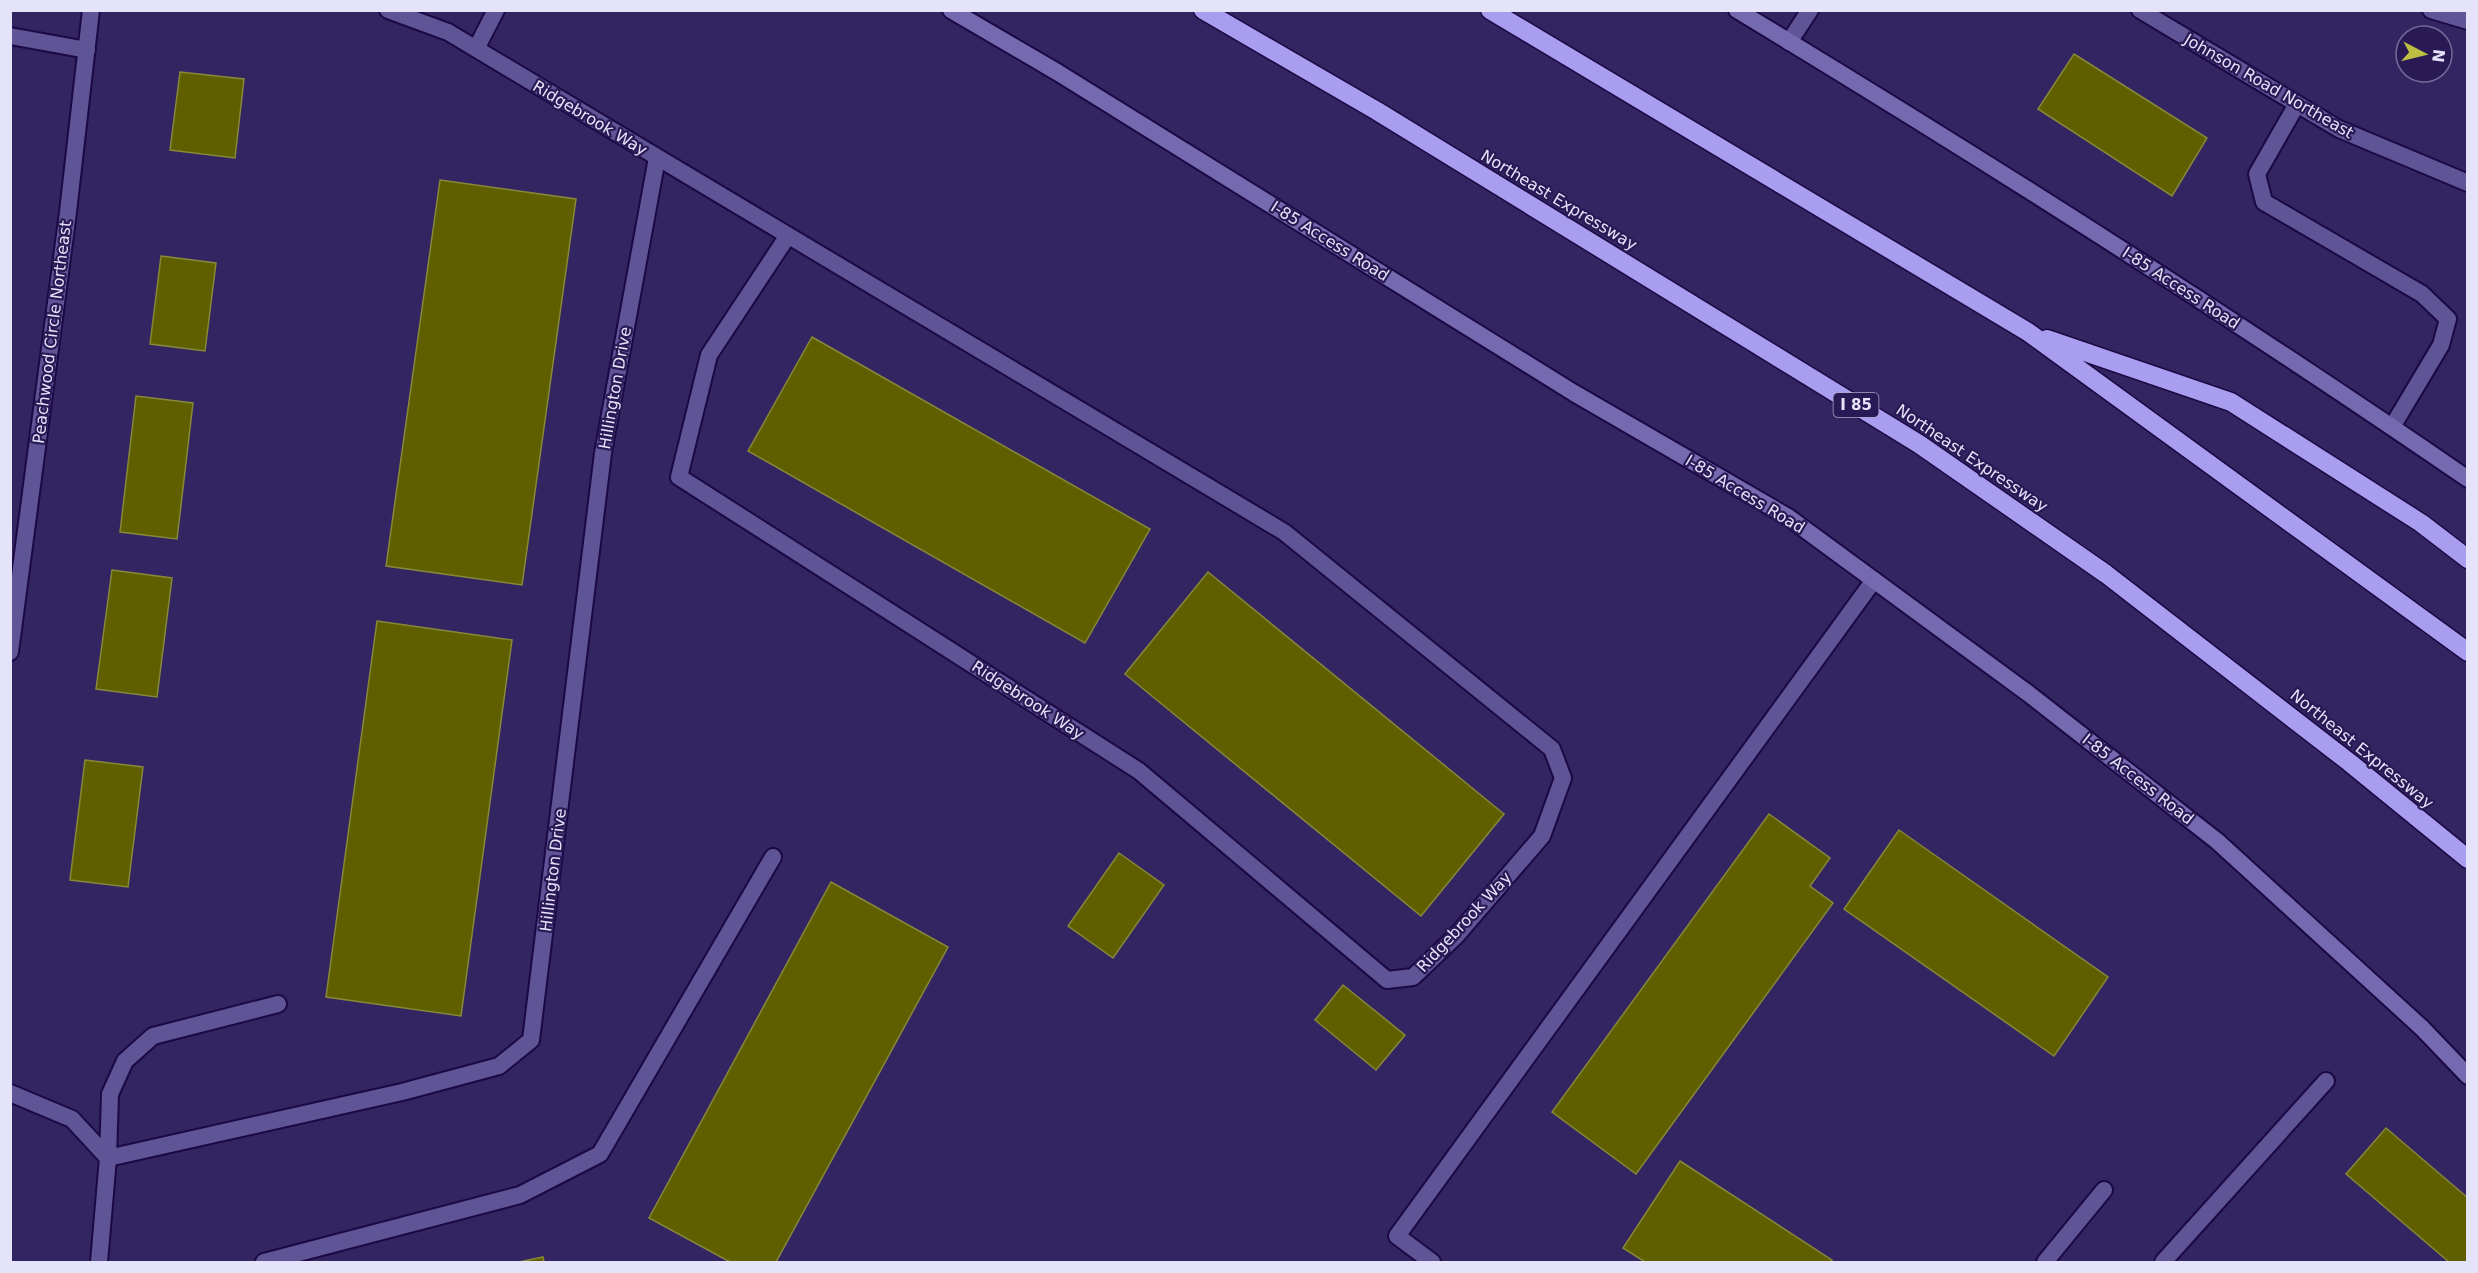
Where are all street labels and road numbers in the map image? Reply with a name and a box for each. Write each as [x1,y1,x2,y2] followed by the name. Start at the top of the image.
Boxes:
[2180,29,2357,142] street label: Johnson Road Northeast
[529,76,651,160] street label: Ridgebrook Way
[1477,146,1641,254] street label: Northeast Expressway
[1267,197,1393,285] street label: I-85 Access Road
[29,219,75,445] street label: Peachwood Circle Northeast
[2119,243,2243,333] street label: I-85 Access Road
[595,325,635,451] street label: Hillington Drive
[1834,393,1878,417] road number: I 85
[1893,400,2051,516] street label: Northeast Expressway
[1682,451,1808,537] street label: I-85 Access Road
[968,657,1088,743] street label: Ridgebrook Way
[2286,685,2438,813] street label: Northeast Expressway
[2079,730,2197,828] street label: I-85 Access Road
[536,807,570,933] street label: Hillington Drive
[1413,868,1515,976] street label: Ridgebrook Way

